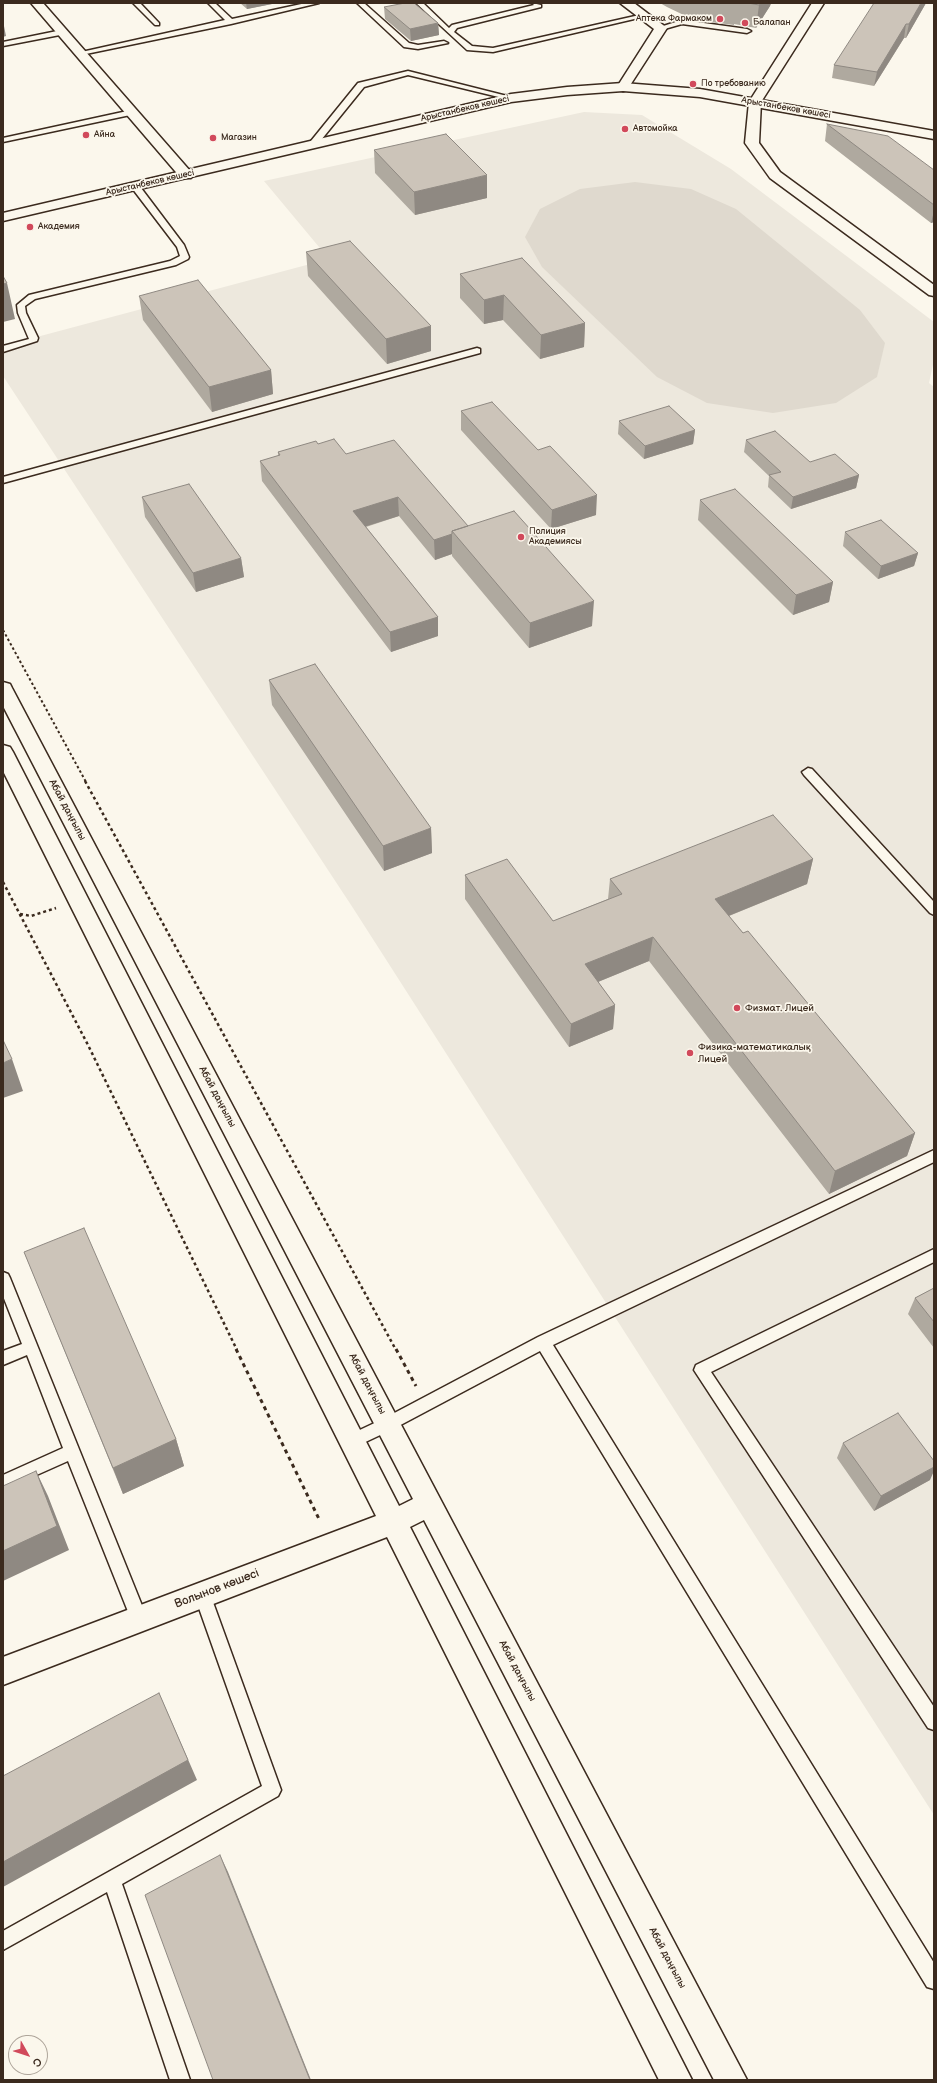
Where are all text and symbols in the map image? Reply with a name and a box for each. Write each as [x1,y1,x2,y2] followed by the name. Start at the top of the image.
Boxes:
[636,14,712,24] place label: Аптека Фармаком
[715,14,725,24] marker: Аптека Фармаком
[740,18,750,28] marker: Балапан
[753,18,791,28] place label: Балапан
[688,79,698,89] marker: По требованию
[701,79,766,89] place label: По требованию
[420,94,510,124] street label: Арыстанбеков көшесі
[741,95,831,121] street label: Арыстанбеков көшесі
[620,124,630,134] marker: Автомойка
[633,124,678,134] place label: Автомойка
[81,130,91,140] marker: Айна
[94,130,115,140] place label: Айна
[208,133,218,143] marker: Магазин
[221,133,257,143] place label: Магазин
[105,168,195,198] street label: Арыстанбеков көшесі
[25,222,35,232] marker: Академия
[38,222,80,232] place label: Академия
[529,527,582,548] place label: Полиция Академиясы
[516,532,526,542] marker: Полиция Академиясы
[46,777,88,843] street label: Абай даңғылы
[745,1002,814,1014] place label: Физмат. Лицей
[732,1003,742,1013] marker: Физмат. Лицей
[698,1041,811,1064] place label: Физика-математикалық Лицей
[685,1048,695,1058] marker: Физика-математикалық Лицей
[196,1064,238,1130] street label: Абай даңғылы
[346,1351,388,1417] street label: Абай даңғылы
[173,1566,261,1612] street label: Волынов көшесі
[496,1638,538,1704] street label: Абай даңғылы
[646,1925,688,1991] street label: Абай даңғылы
[8,2035,48,2075] north arrow
[29,2055,44,2069] text: С

